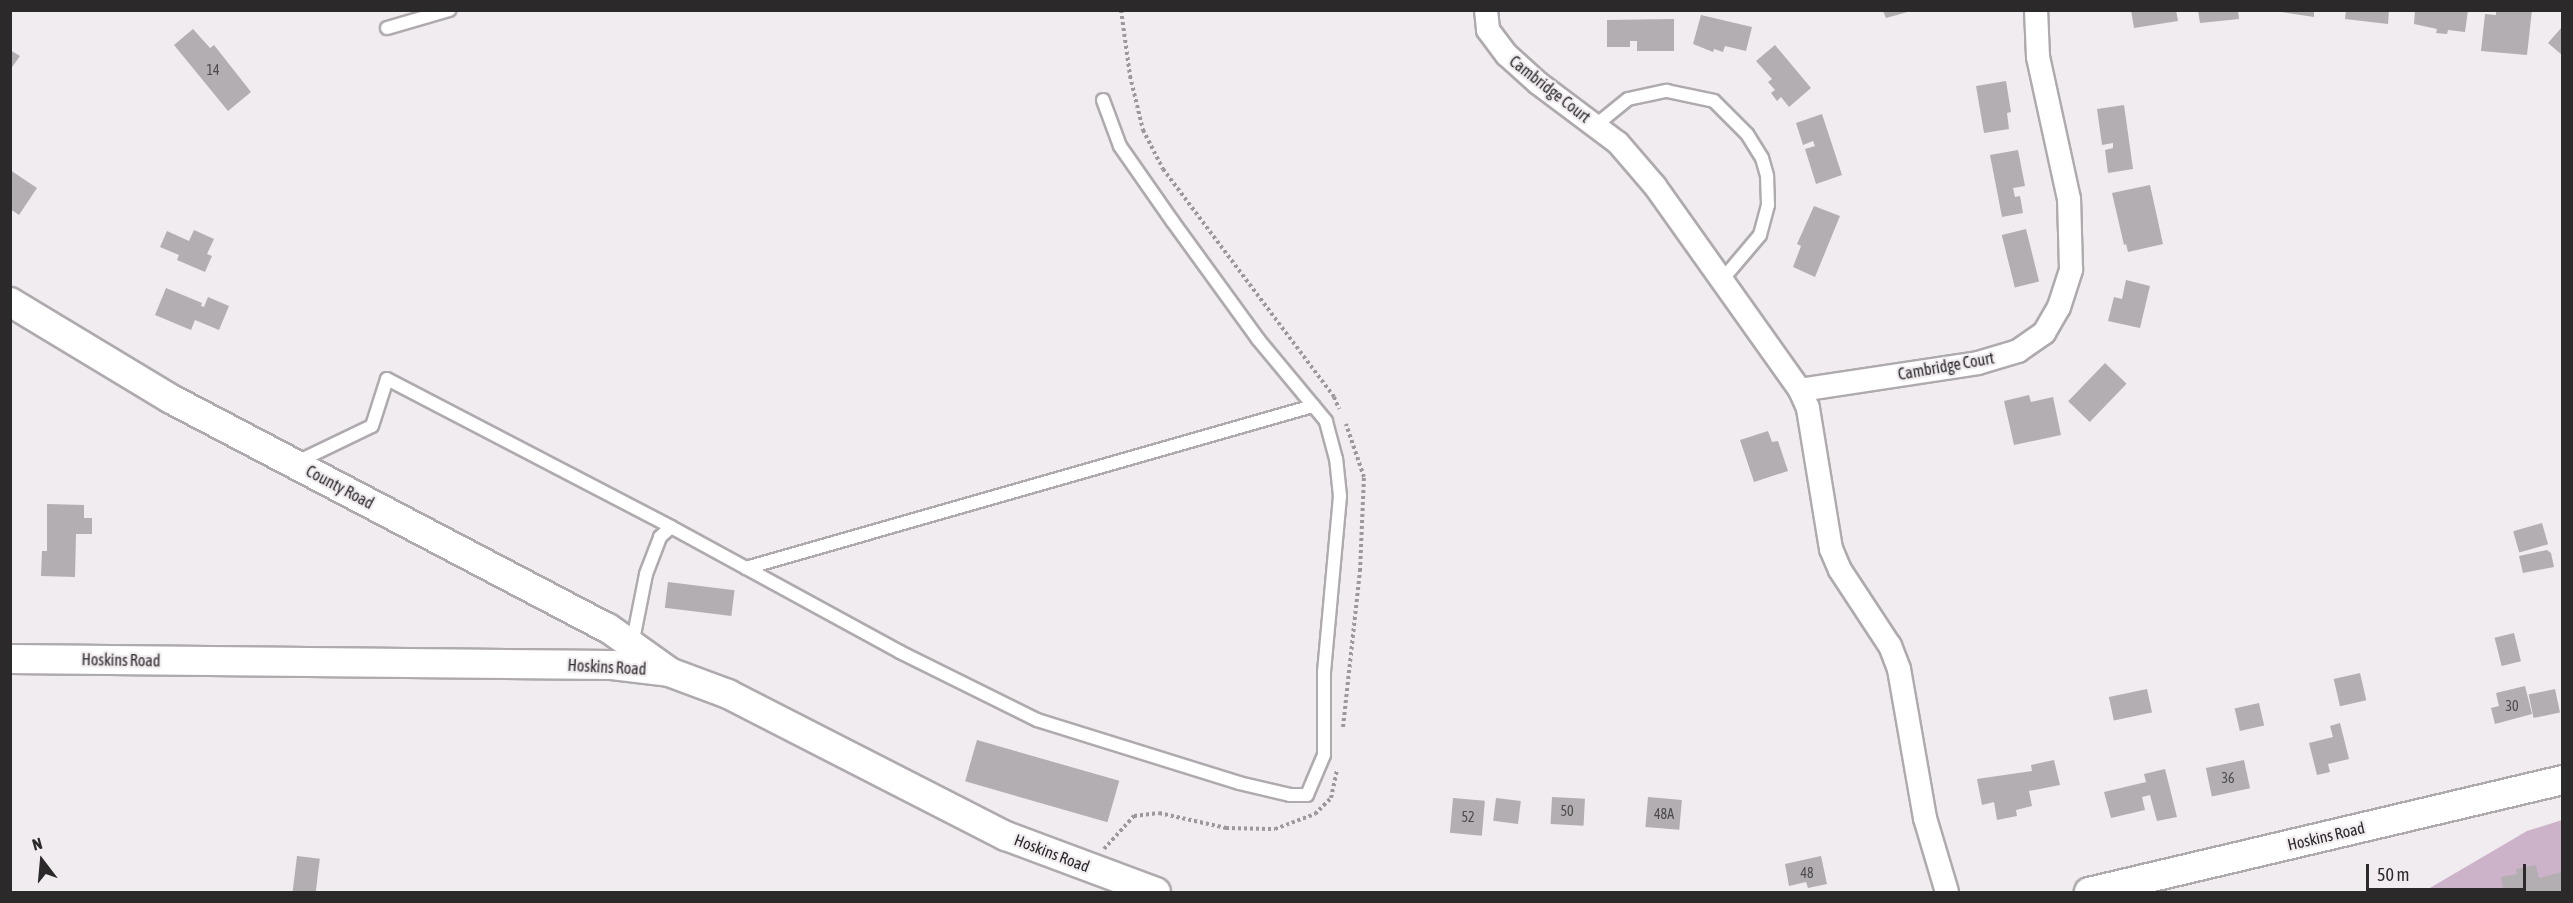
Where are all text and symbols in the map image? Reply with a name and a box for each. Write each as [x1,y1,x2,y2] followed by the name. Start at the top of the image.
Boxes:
[1506,51,1594,127] street label: Cambridge Court
[206,62,220,78] house number: 14
[1896,348,1996,384] street label: Cambridge Court
[303,461,377,513] street label: County Road
[81,650,161,670] street label: Hoskins Road
[567,655,647,679] street label: Hoskins Road
[2505,698,2519,714] house number: 30
[2221,770,2235,786] house number: 36
[1560,803,1574,819] house number: 50
[1654,806,1674,822] house number: 48A
[1461,809,1475,825] house number: 52
[2285,818,2367,854] street label: Hoskins Road
[1012,830,1092,876] street label: Hoskins Road
[12,831,72,891] north arrow
[30,834,44,854] text: N
[2369,852,2530,890] scale bar
[2377,864,2409,885] text: 50 m
[1800,865,1814,881] house number: 48

